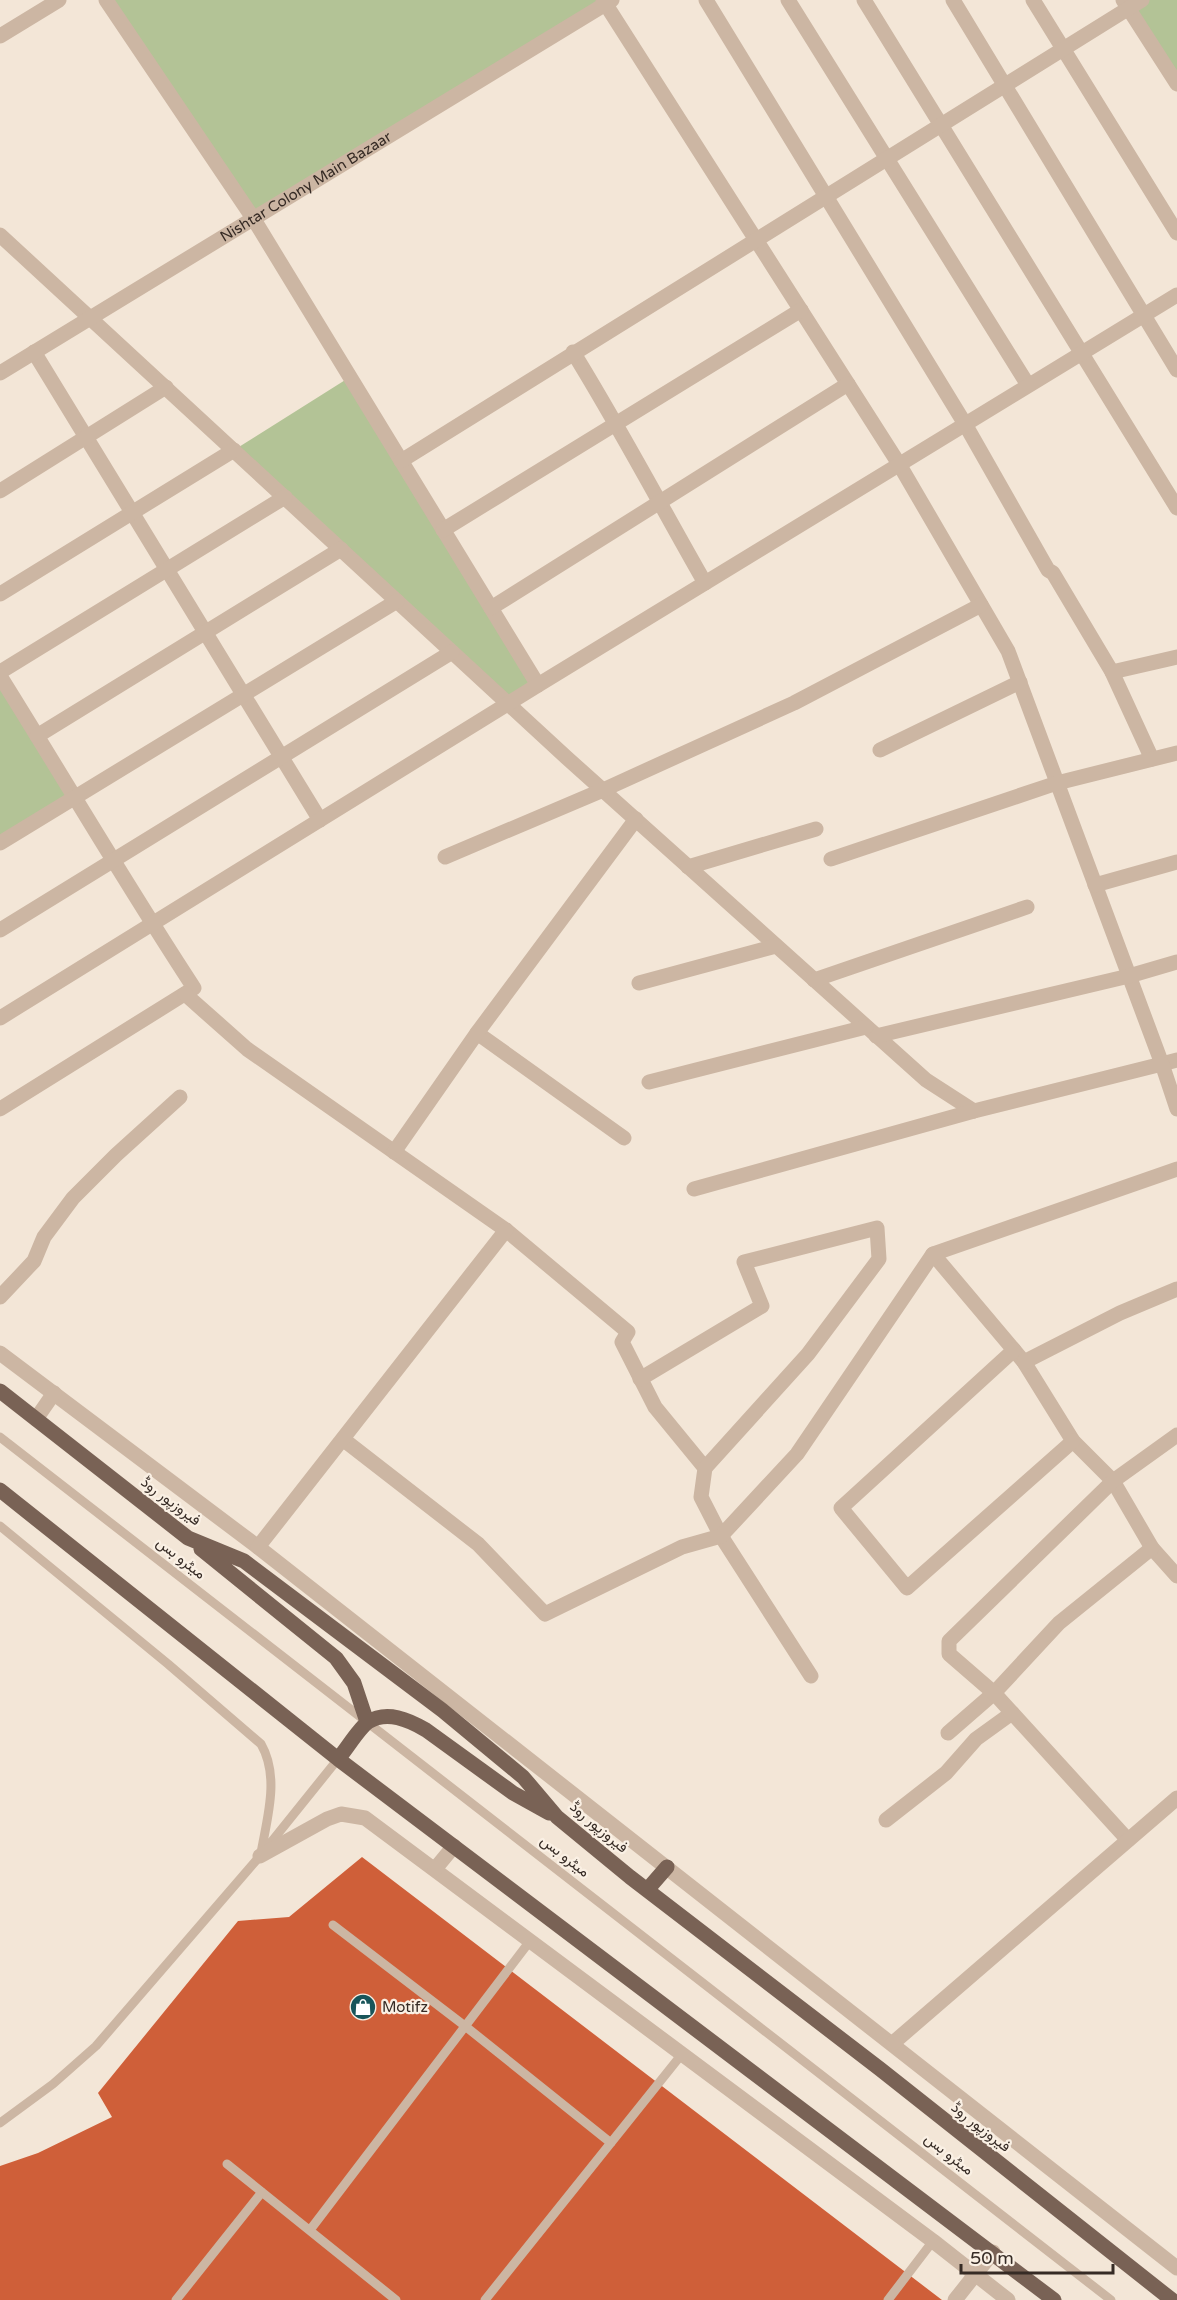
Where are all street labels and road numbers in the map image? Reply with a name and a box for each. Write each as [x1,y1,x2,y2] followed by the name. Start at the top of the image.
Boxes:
[217,127,395,246] street label: Nishtar Colony Main Bazaar
[137,1473,205,1530] street label: فیروزپور روڈ
[152,1533,209,1584] street label: میٹرو بس
[566,1798,632,1857] street label: فیروزپور روڈ
[536,1831,593,1882] street label: میٹرو بس
[947,2098,1014,2157] street label: فیروزپور روڈ
[920,2129,977,2180] street label: میٹرو بس

